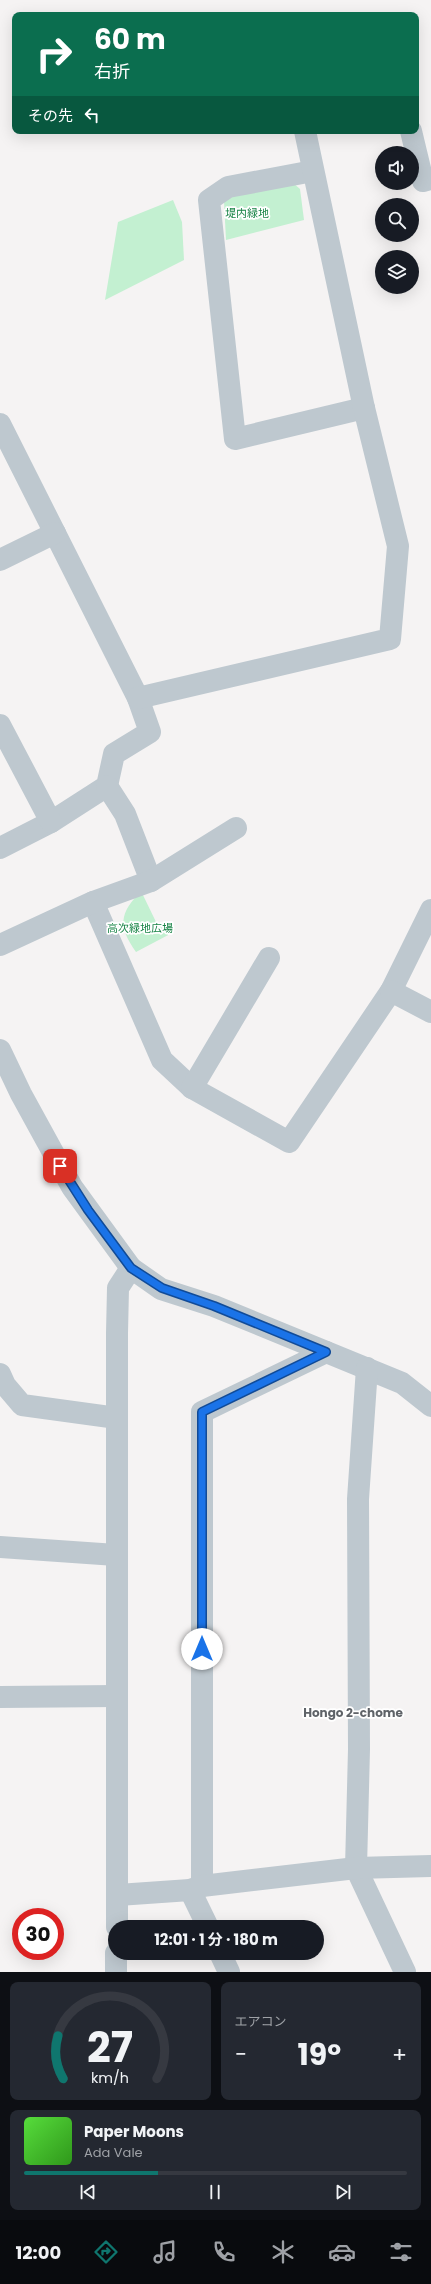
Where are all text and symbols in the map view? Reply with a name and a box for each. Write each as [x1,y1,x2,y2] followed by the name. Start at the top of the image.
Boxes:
[94,20,166,59] text: 60 m
[28,28,80,80] icon: right
[94,59,130,84] text: 右折
[81,104,103,126] icon: left
[28,105,73,126] text: その先
[375,146,419,294] map controls
[375,146,419,190] button: sound
[375,198,419,242] button: search
[225,205,269,221] park label: 堤内緑地
[375,250,419,294] button: layers
[107,920,173,936] park label: 高次緑地広場
[43,1149,77,1183] pin
[49,1155,71,1177] icon: arrive
[181,1628,223,1670] position arrow
[303,1704,403,1721] district label: Hongo 2-chome
[12,1908,64,1960] speed limit sign: 30
[154,1929,278,1950] text: 12:01 · 1 分 · 180 m
[235,2012,287,2031] text: エアコン
[87,2018,133,2077] text: 27
[297,2033,341,2076] text: 19°
[235,2039,247,2070] text: −
[392,2039,407,2070] text: +
[91,2068,129,2088] text: km/h
[84,2121,184,2142] text: Paper Moons
[84,2143,143,2162] text: Ada Vale
[77,2181,99,2203] icon: previous
[204,2181,226,2203] icon: pause
[332,2181,354,2203] icon: next
[92,2238,120,2266] icon: directions
[151,2238,179,2266] icon: music
[210,2238,238,2266] icon: phone
[269,2238,297,2266] icon: climate
[328,2238,356,2266] icon: car
[387,2238,415,2266] icon: filters
[16,2240,61,2265] text: 12:00

